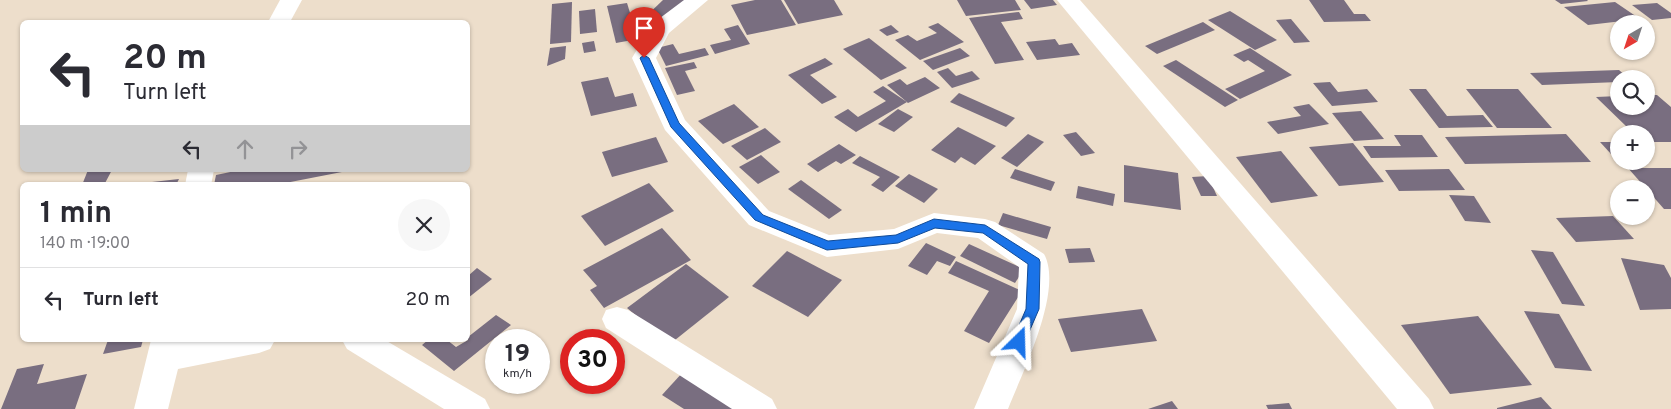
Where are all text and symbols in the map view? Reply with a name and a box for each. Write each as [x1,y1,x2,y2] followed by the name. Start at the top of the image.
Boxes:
[623,7,665,58] pin
[630,14,658,42] icon: arrive
[1610,15,1655,60] north arrow
[1610,15,1655,225] map controls
[123,37,207,81] text: 20 m
[40,40,105,105] icon: left
[1610,70,1655,115] button: search
[123,80,206,107] text: Turn left
[1610,125,1655,170] button: +
[178,135,206,163] icon: left
[231,135,259,163] icon: ahead
[284,135,312,163] icon: right
[1610,180,1655,225] button: −
[40,196,112,233] text: 1 min
[398,199,450,251] button: close
[40,234,130,254] text: 140 m · 19:00
[40,286,68,314] icon: left
[83,288,159,312] text: Turn left
[406,288,450,312] text: 20 m
[992,315,1044,367] position arrow
[560,329,625,394] speed limit sign: 30
[505,339,530,371] text: 19
[503,366,532,382] text: km/h

